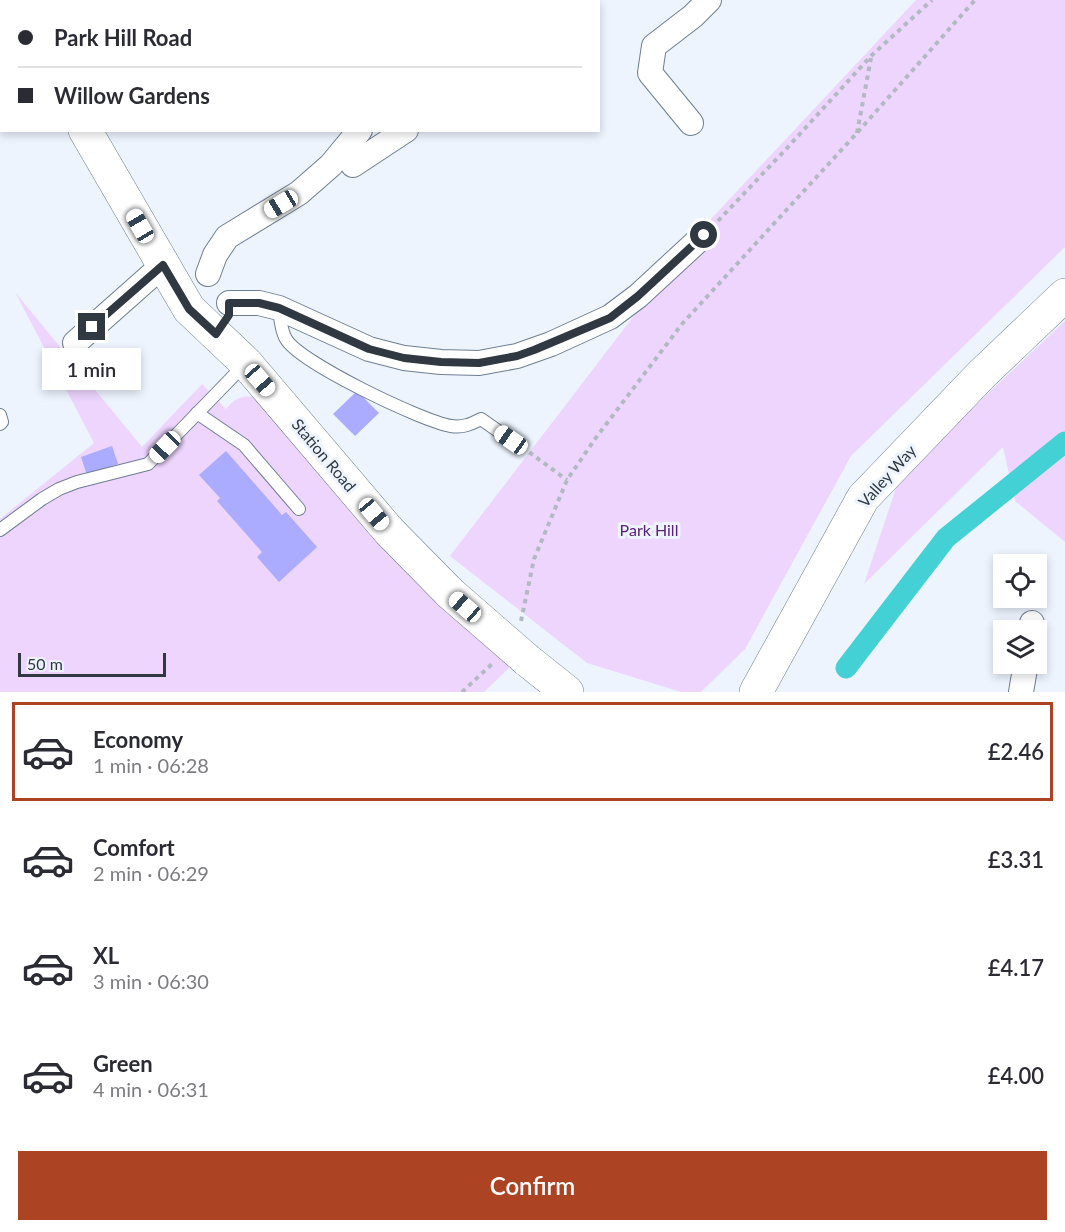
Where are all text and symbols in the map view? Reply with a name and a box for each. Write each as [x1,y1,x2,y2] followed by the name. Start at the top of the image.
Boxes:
[54,24,192,51] text: Park Hill Road
[54,82,210,109] text: Willow Gardens
[261,187,301,221] car
[123,206,157,246] car
[690,221,717,248] route start
[78,313,105,340] route end
[42,348,142,390] callout: 1 min
[67,357,116,381] text: 1 min
[241,361,279,399] car
[288,414,360,495] street label: Station Road
[491,422,531,458] car
[146,428,184,466] car
[854,440,920,511] street label: Valley Way
[356,494,392,534] car
[620,520,678,539] park label: Park Hill
[993,554,1047,674] map controls
[993,554,1047,608] button: locate
[446,588,484,626] car
[993,620,1047,674] button: layers
[18,650,166,678] scale bar
[27,654,63,673] text: 50 m
[21,725,75,779] icon: car
[93,726,183,753] text: Economy
[988,738,1044,765] text: £2.46
[93,753,209,777] text: 1 min · 06:28
[21,833,75,887] icon: car
[93,834,175,861] text: Comfort
[988,846,1044,873] text: £3.31
[93,861,209,885] text: 2 min · 06:29
[21,941,75,995] icon: car
[93,942,119,969] text: XL
[988,954,1044,981] text: £4.17
[93,969,209,993] text: 3 min · 06:30
[21,1049,75,1103] icon: car
[93,1050,153,1077] text: Green
[988,1062,1044,1089] text: £4.00
[93,1077,209,1101] text: 4 min · 06:31
[18,1151,1047,1220] button: Confirm

